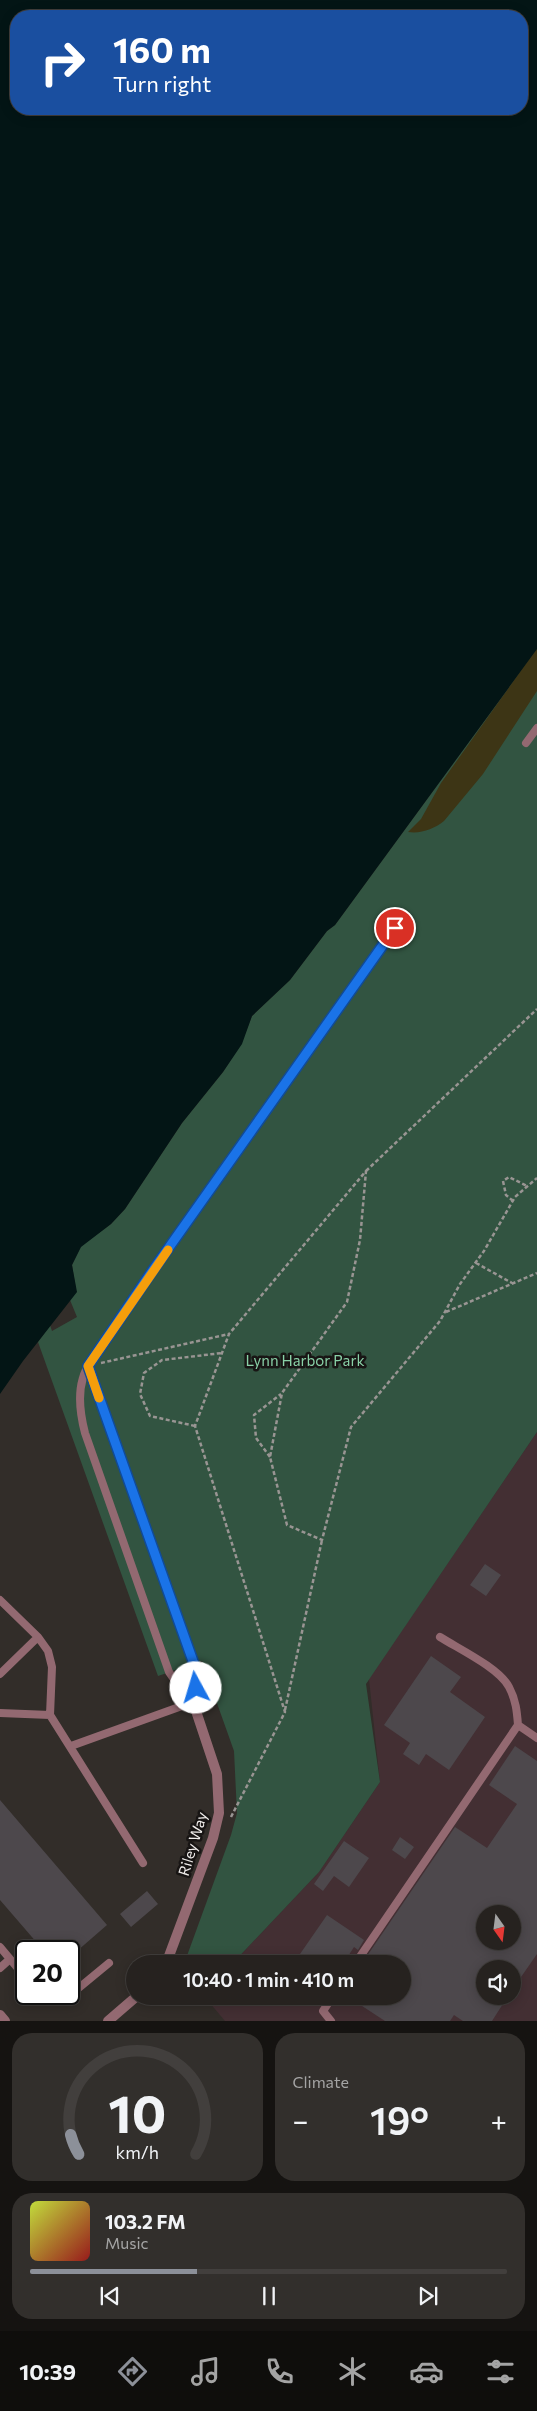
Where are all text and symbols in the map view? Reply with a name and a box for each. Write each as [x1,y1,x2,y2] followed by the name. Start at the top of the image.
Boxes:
[113,27,211,70] text: 160 m
[30,30,95,95] icon: right
[113,70,211,97] text: Turn right
[374,907,416,949] pin
[381,914,409,942] icon: arrive
[245,1351,365,1369] park label: Lynn Harbor Park
[169,1661,221,1713] position arrow
[174,1809,210,1878] street label: Riley Way
[476,1905,521,1950] north arrow
[476,1905,521,2005] map controls
[15,1940,80,2005] speed limit sign: 20
[476,1960,521,2005] button: sound
[183,1968,354,1991] text: 10:40 · 1 min · 410 m
[293,2072,349,2091] text: Climate
[108,2080,166,2144] text: 10
[370,2096,429,2143] text: 19°
[293,2103,308,2137] text: −
[491,2103,507,2137] text: +
[116,2141,159,2163] text: km/h
[105,2210,186,2233] text: 103.2 FM
[105,2233,149,2252] text: Music
[96,2282,124,2310] icon: previous
[255,2282,283,2310] icon: pause
[414,2282,442,2310] icon: next
[115,2354,150,2389] icon: directions
[188,2354,223,2389] icon: music
[262,2354,297,2389] icon: phone
[335,2354,370,2389] icon: climate
[409,2354,444,2389] icon: car
[483,2354,518,2389] icon: filters
[19,2358,76,2385] text: 10:39

